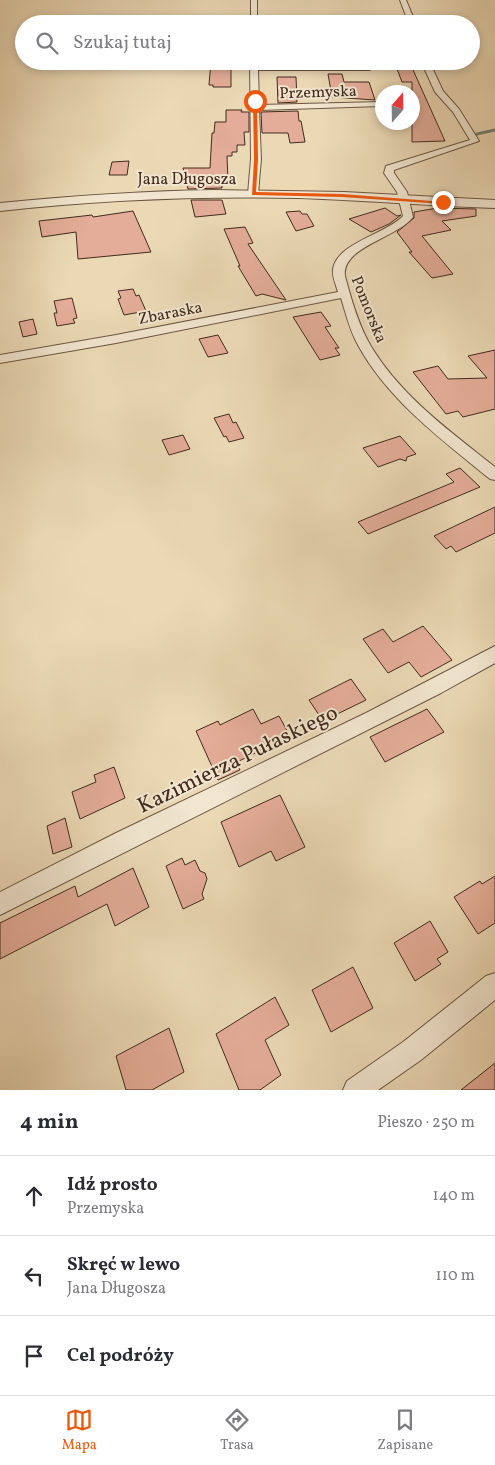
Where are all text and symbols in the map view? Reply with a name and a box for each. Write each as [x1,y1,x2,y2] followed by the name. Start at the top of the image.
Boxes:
[15,15,480,70] search box
[33,29,61,57] icon: search
[73,30,172,56] text: Szukaj tutaj
[279,81,357,105] street label: Przemyska
[375,85,420,130] north arrow
[244,90,267,113] route start
[138,169,237,191] street label: Jana Długosza
[432,191,455,214] route end
[345,273,392,347] street label: Pomorska
[136,297,204,331] street label: Zbaraska
[133,698,344,822] street label: Kazimierza Pułaskiego
[20,1108,79,1137] text: 4 min
[377,1112,475,1134] text: Pieszo · 250 m
[67,1172,158,1198] text: Idź prosto
[20,1182,48,1210] icon: ahead
[433,1185,475,1207] text: 140 m
[67,1198,144,1220] text: Przemyska
[67,1252,180,1278] text: Skręć w lewo
[20,1262,48,1290] icon: left
[436,1265,475,1287] text: 110 m
[67,1278,166,1300] text: Jana Długosza
[20,1342,48,1370] icon: arrive
[67,1343,174,1369] text: Cel podróży
[62,1406,97,1455] tab: Mapa
[220,1406,254,1455] tab: Trasa
[377,1406,433,1455] tab: Zapisane

